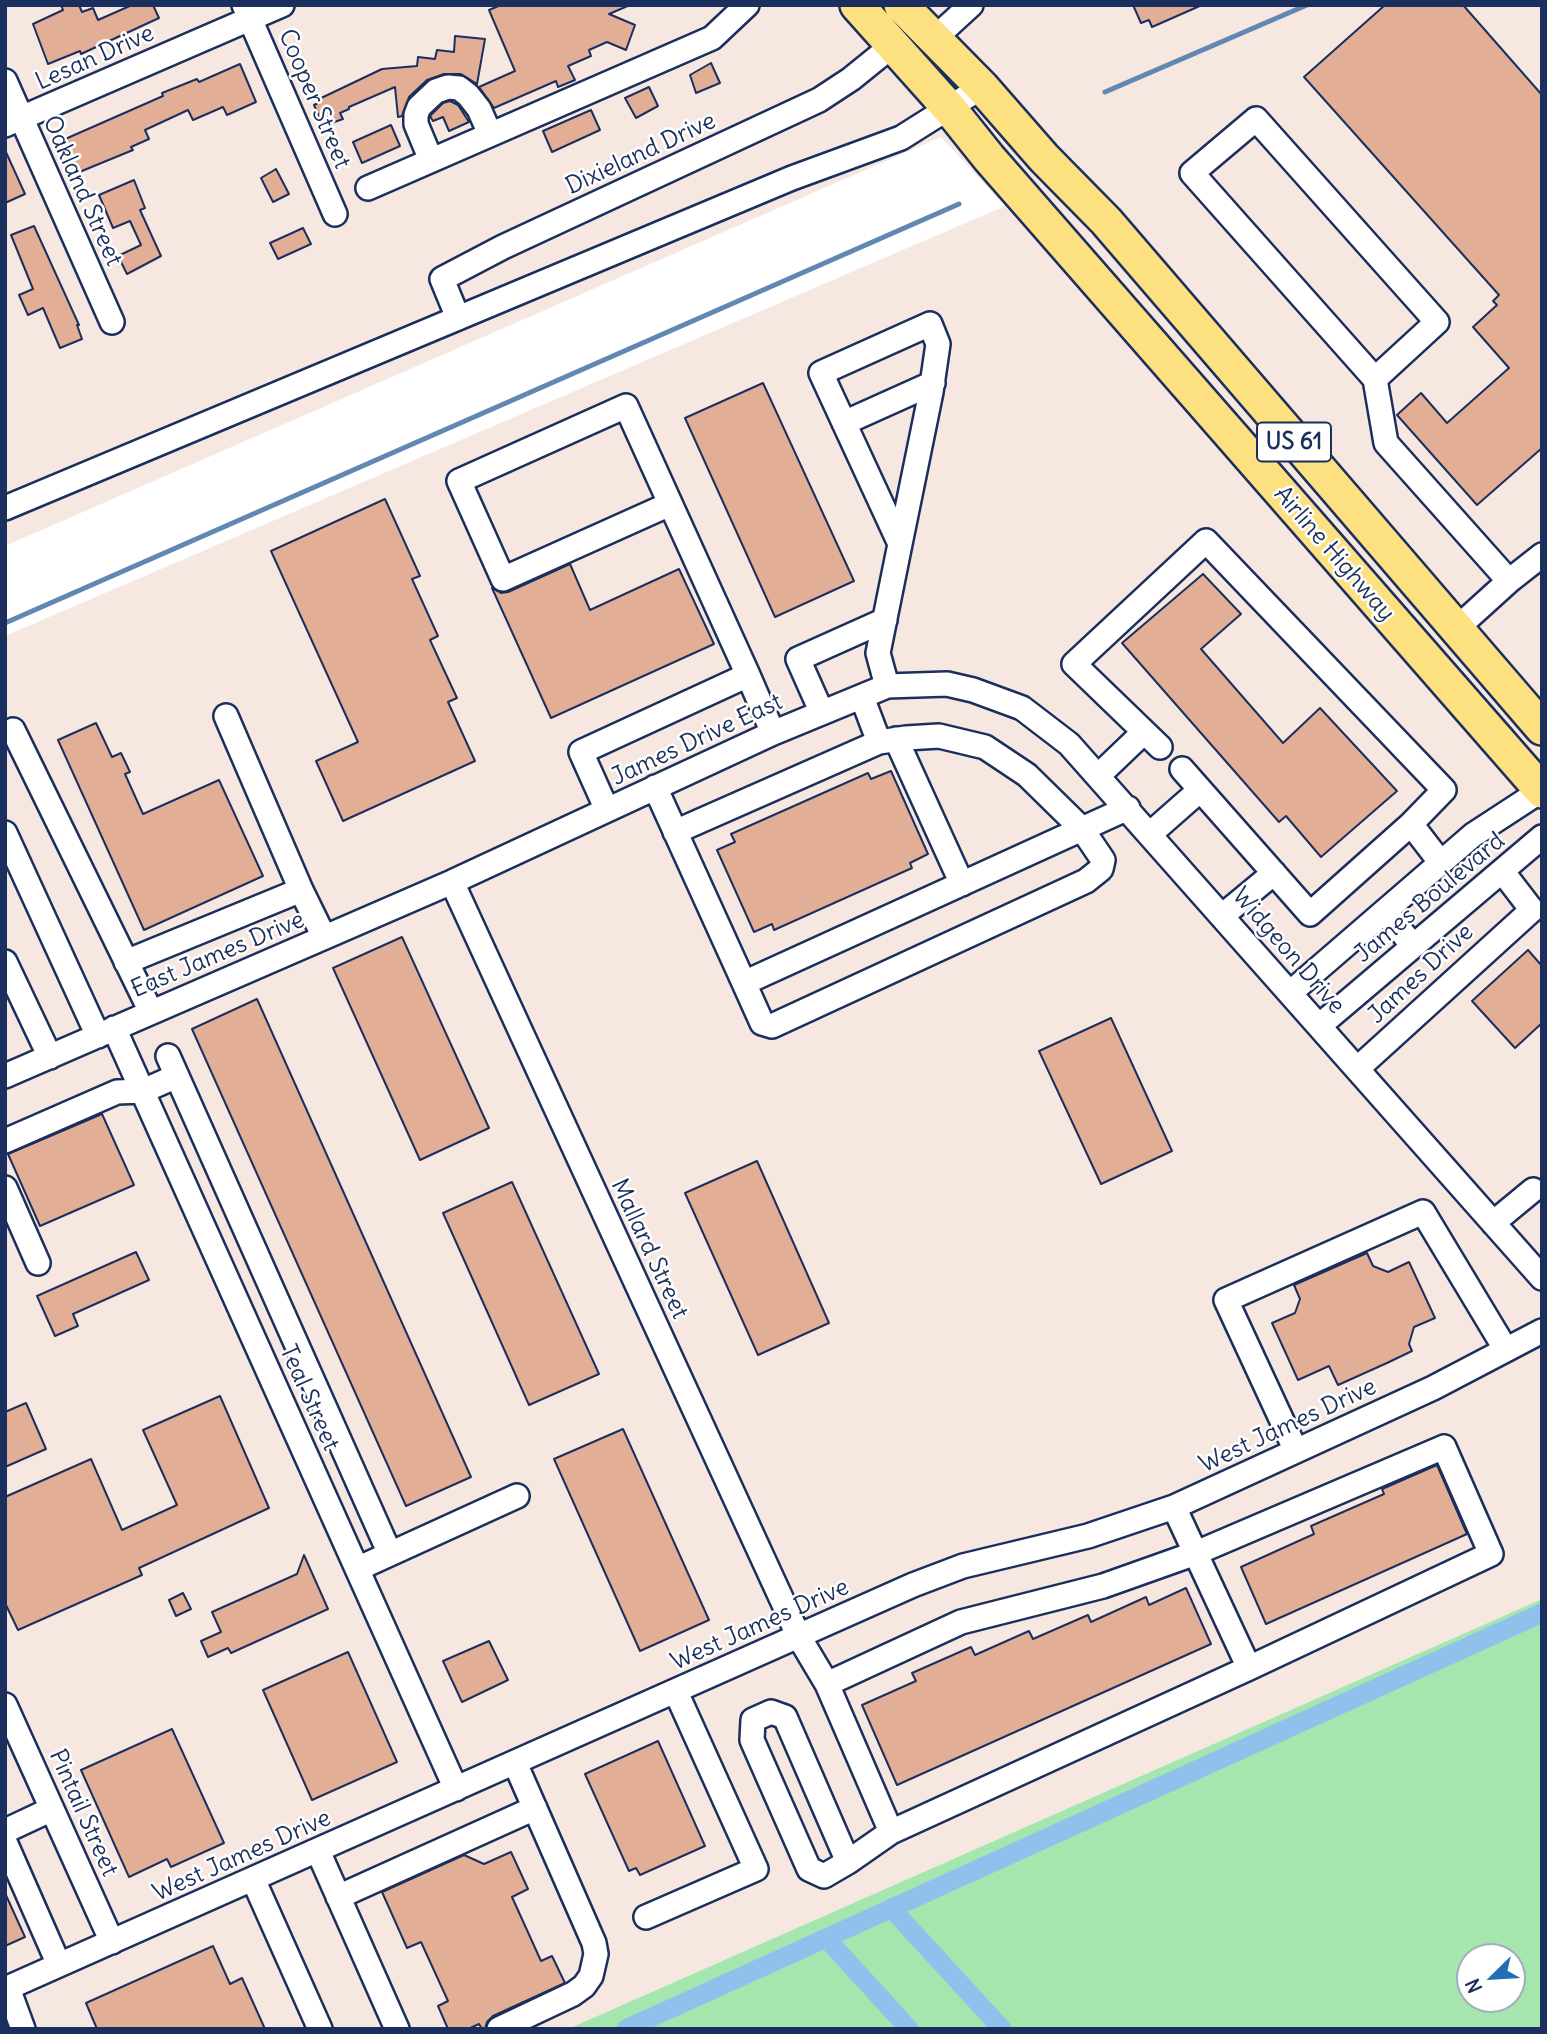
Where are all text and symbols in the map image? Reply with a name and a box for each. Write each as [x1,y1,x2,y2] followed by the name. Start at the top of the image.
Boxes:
[31,19,159,97] street label: Lesan Drive
[272,25,356,173] street label: Cooper Street
[561,107,721,201] street label: Dixieland Drive
[36,111,128,271] street label: Oakland Street
[1257,422,1331,462] road number: US 61
[1267,481,1401,627] street label: Airline Highway
[607,688,787,792] street label: James Drive East
[1349,827,1511,969] street label: James Boulevard
[1225,882,1351,1020] street label: Widgeon Drive
[127,906,309,1004] street label: East James Drive
[1362,918,1480,1030] street label: James Drive
[604,1175,694,1323] street label: Mallard Street
[273,1341,345,1455] street label: Teal Street
[1195,1372,1381,1480] street label: West James Drive
[667,1573,853,1677] street label: West James Drive
[42,1745,124,1881] street label: Pintail Street
[149,1804,335,1908] street label: West James Drive
[1456,1943,1526,2013] north arrow
[1460,1975,1487,1997] text: N

